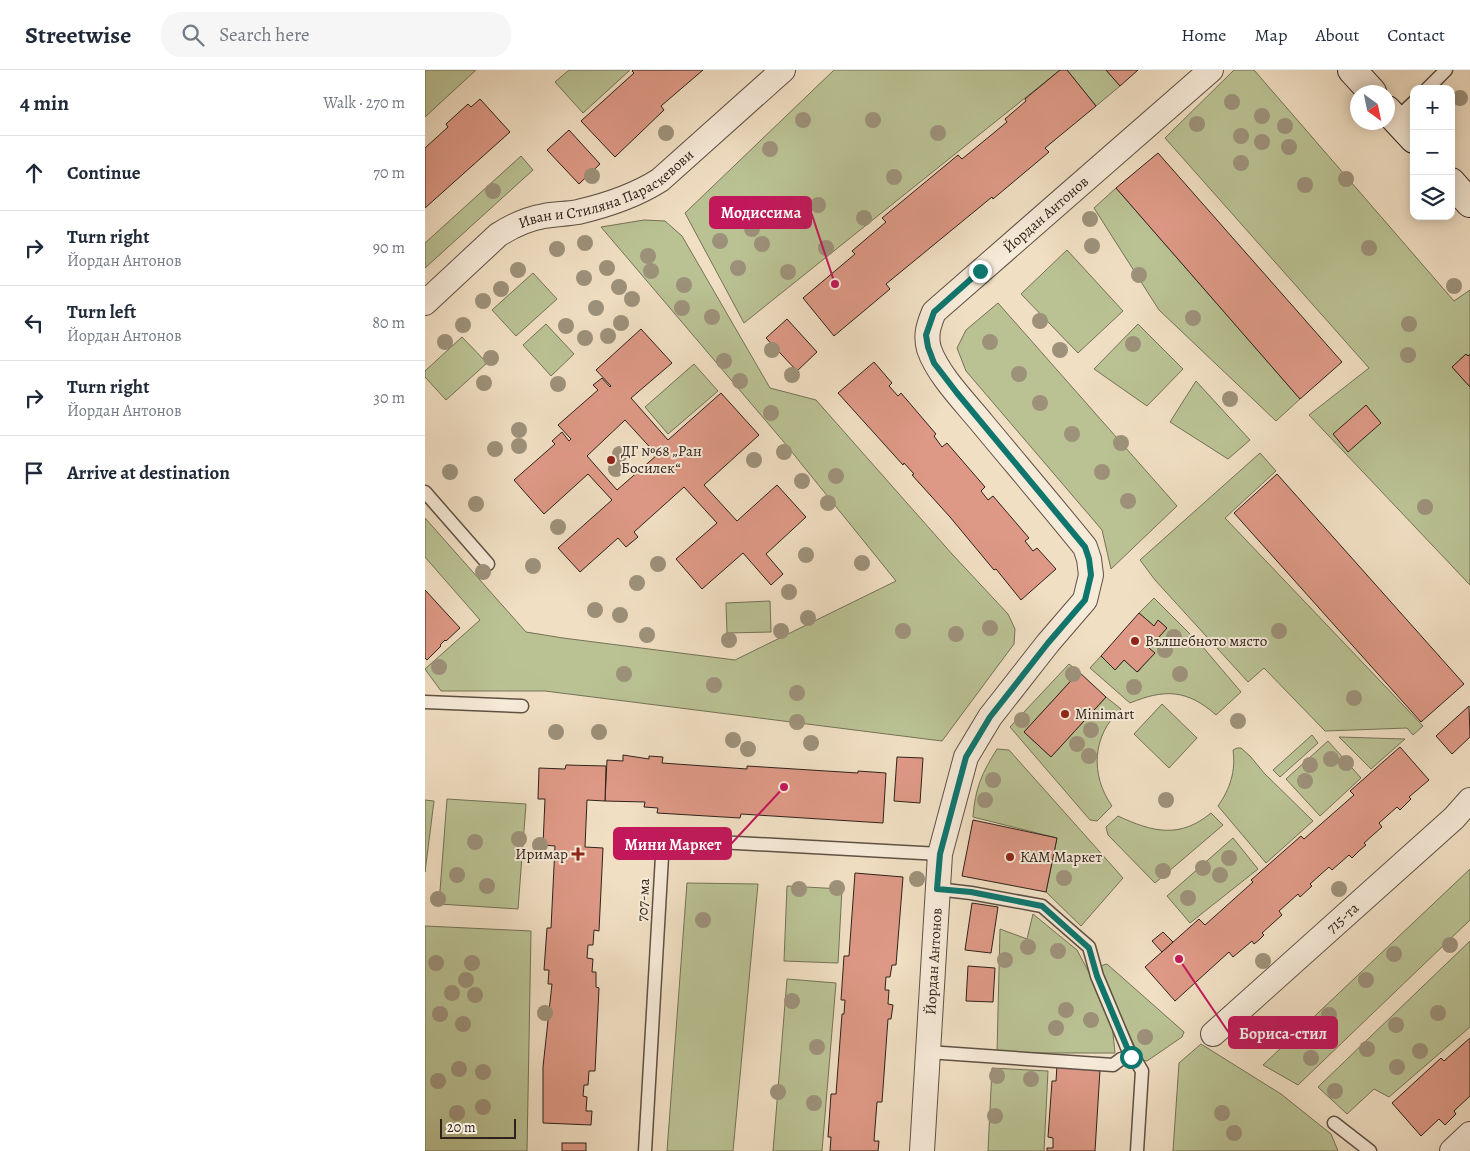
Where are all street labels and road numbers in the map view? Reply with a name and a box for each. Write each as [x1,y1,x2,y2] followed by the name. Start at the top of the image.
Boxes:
[515,145,698,233] street label: Иван и Стиляна Параскевови
[999,172,1093,257] street label: Йордан Антонов
[632,878,654,922] street label: 707-ма
[1322,898,1363,938] street label: 715-та
[920,907,947,1016] street label: Йордан Антонов

